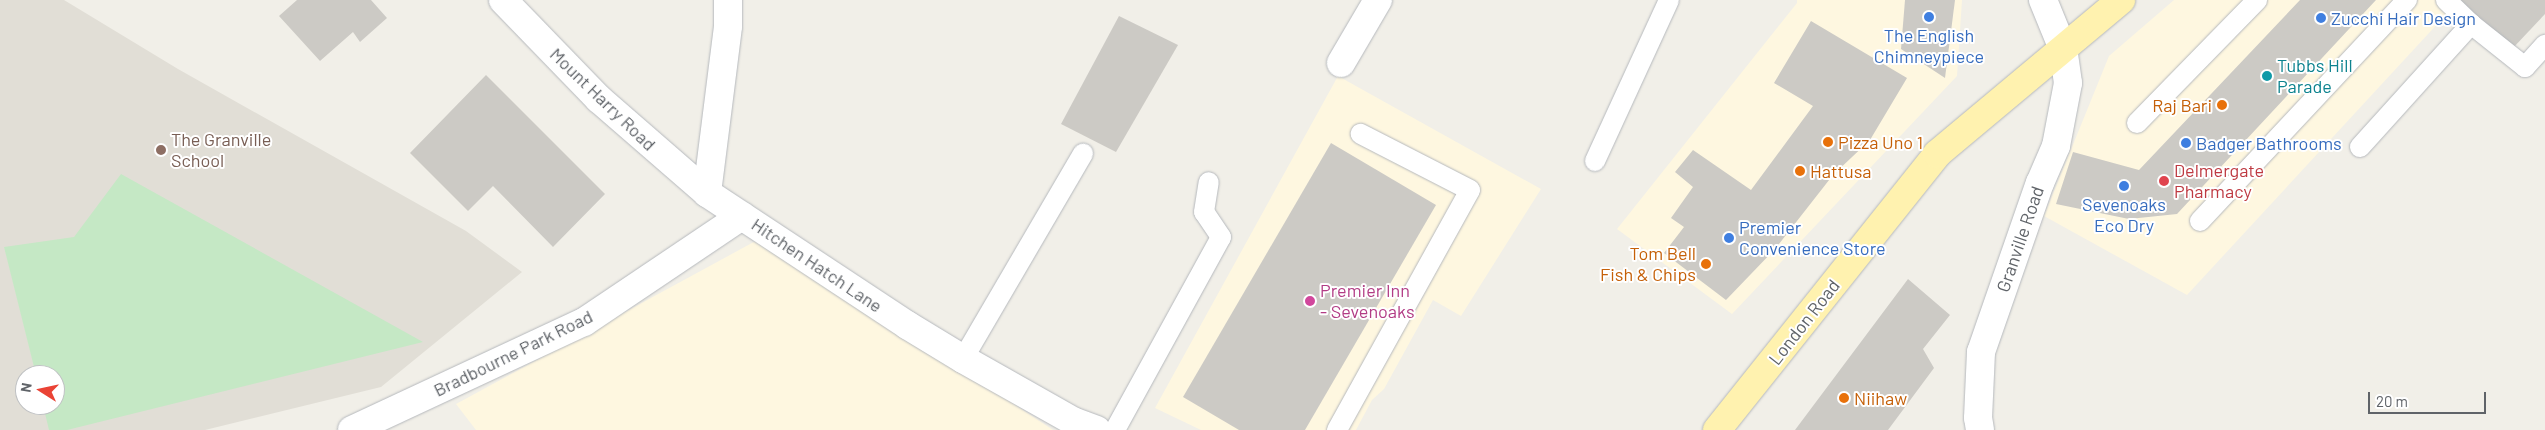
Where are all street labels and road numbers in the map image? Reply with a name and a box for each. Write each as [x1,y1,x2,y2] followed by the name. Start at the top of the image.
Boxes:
[546,43,660,155] street label: Mount Harry Road
[1992,183,2048,295] street label: Granville Road
[748,213,886,317] street label: Hitchen Hatch Lane
[1764,275,1844,369] street label: London Road
[430,305,596,401] street label: Bradbourne Park Road

